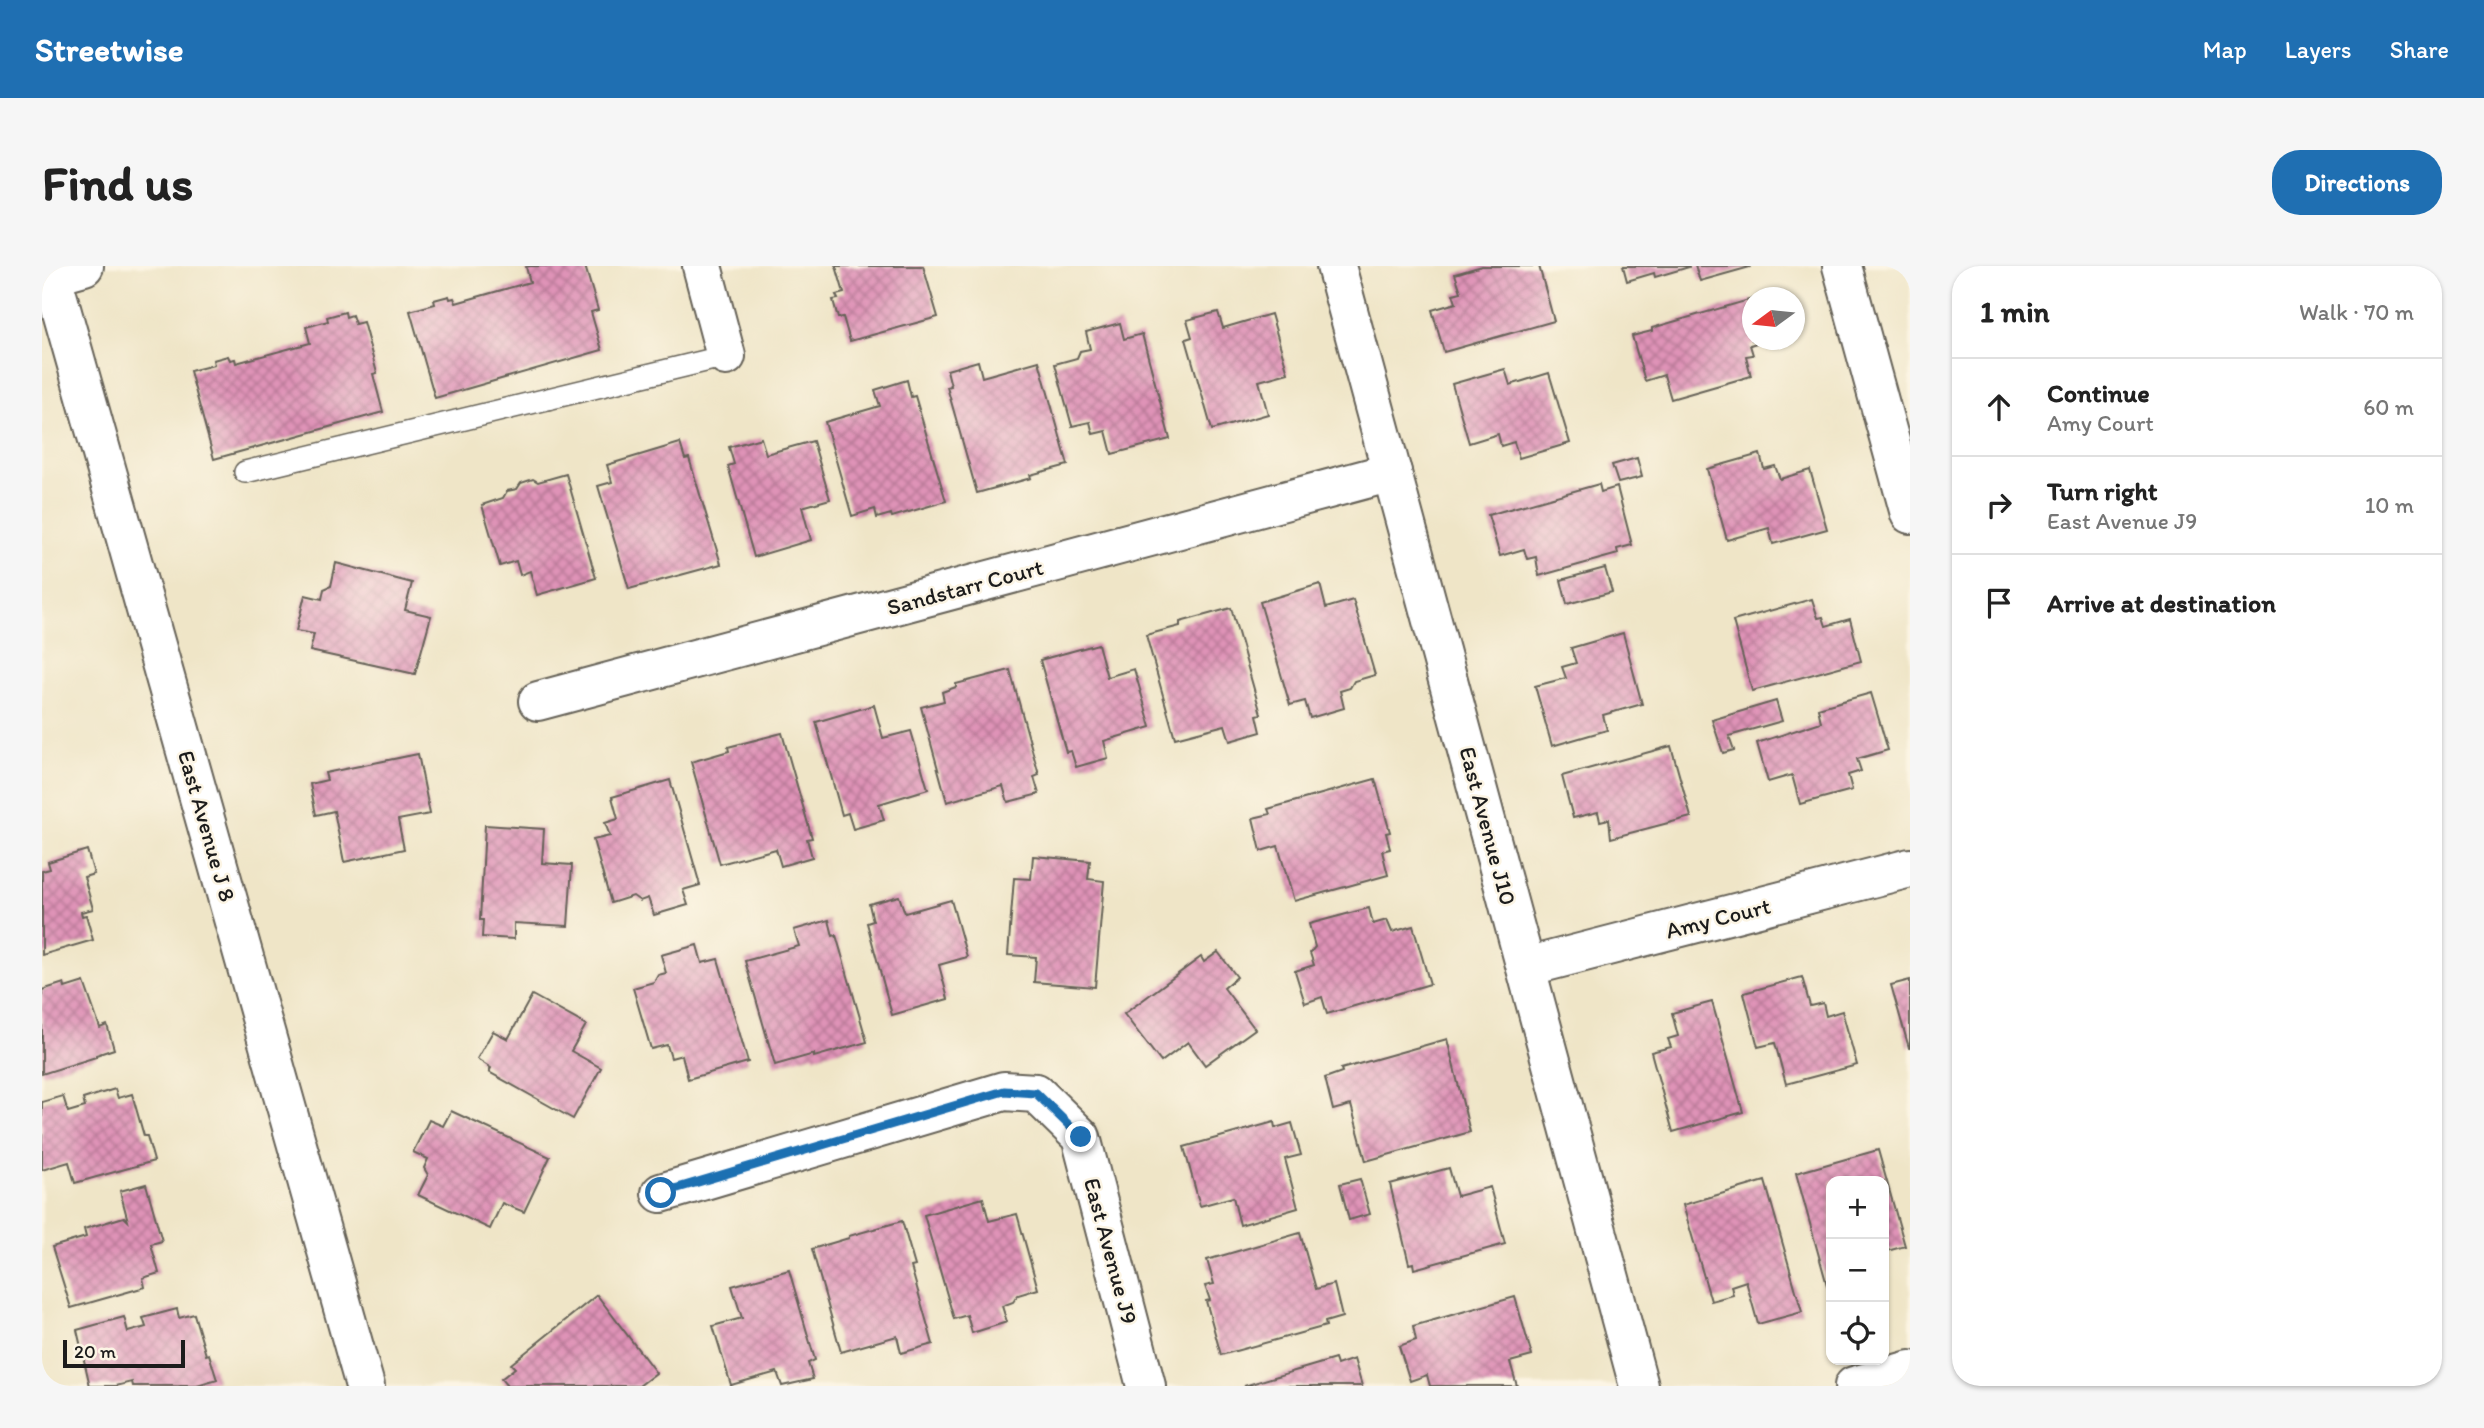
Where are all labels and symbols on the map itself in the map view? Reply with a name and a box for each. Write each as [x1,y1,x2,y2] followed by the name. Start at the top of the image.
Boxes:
[1742,287,1805,350] north arrow
[884,553,1046,621] street label: Sandstarr Court
[1453,744,1523,908] street label: East Avenue J10
[172,747,242,905] street label: East Avenue J 8
[1663,891,1773,945] street label: Amy Court
[1065,1121,1096,1152] route end
[1078,1175,1144,1327] street label: East Avenue J9
[645,1177,676,1208] route start
[63,1337,186,1369] scale bar

